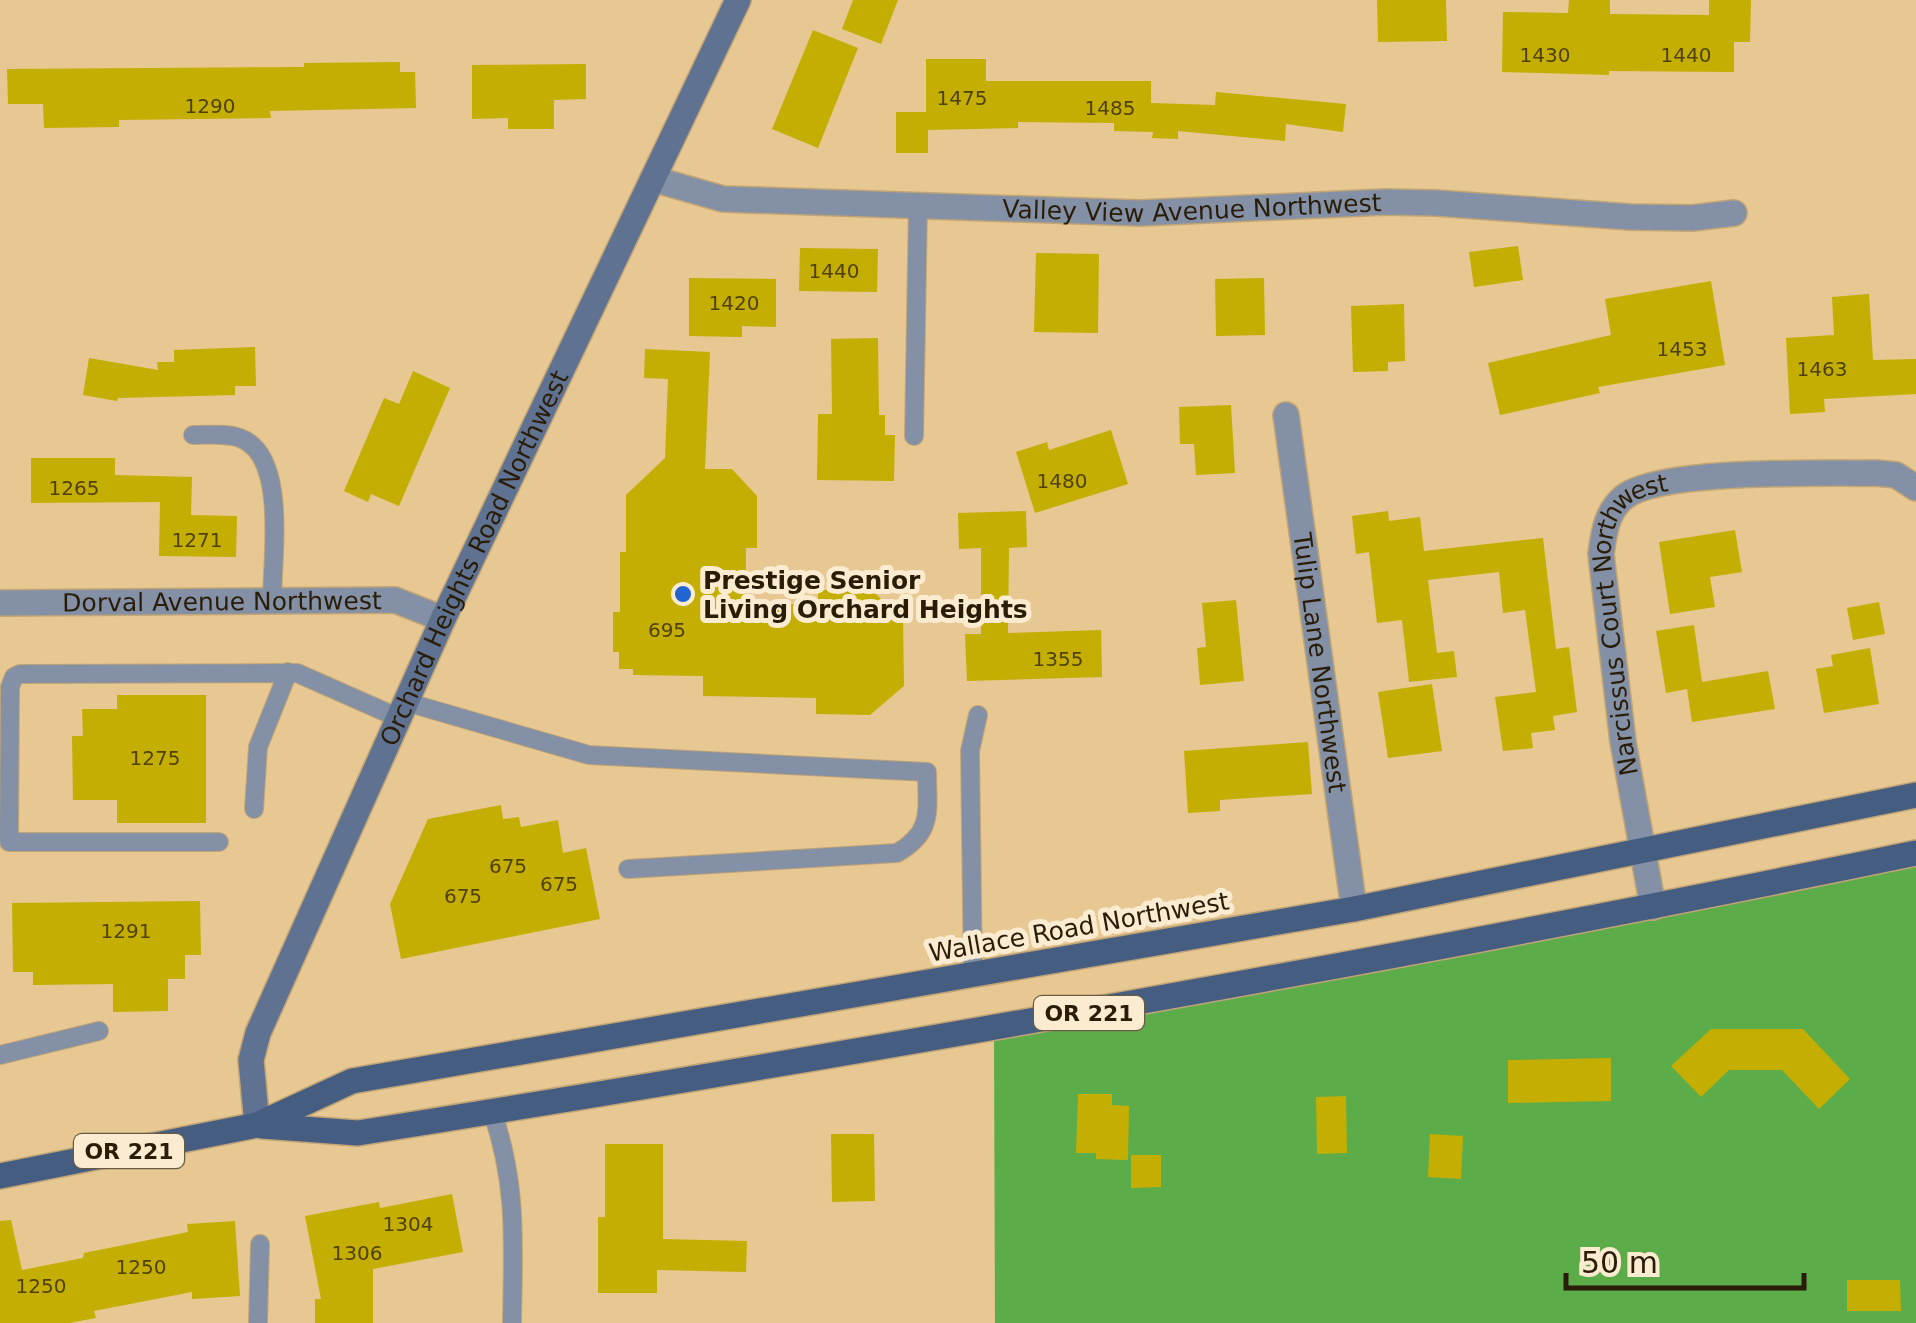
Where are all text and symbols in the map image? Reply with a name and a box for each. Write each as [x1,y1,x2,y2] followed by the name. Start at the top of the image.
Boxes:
[1520,43,1570,67] house number: 1430
[1661,43,1711,67] house number: 1440
[937,86,987,110] house number: 1475
[185,94,235,118] house number: 1290
[1085,96,1135,120] house number: 1485
[1002,188,1382,228] street label: Valley View Avenue Northwest
[809,259,859,283] house number: 1440
[709,291,759,315] house number: 1420
[1657,337,1707,361] house number: 1453
[1797,357,1847,381] house number: 1463
[374,365,574,750] street label: Orchard Heights Road Northwest
[1587,468,1670,778] street label: Narcissus Court Northwest
[1037,469,1087,493] house number: 1480
[49,476,99,500] house number: 1265
[172,528,222,552] house number: 1271
[1288,530,1352,795] street label: Tulip Lane Northwest
[703,566,1028,624] place label: Prestige Senior Living Orchard Heights
[672,583,694,605] marker: Prestige Senior Living Orchard Heights
[62,586,382,617] street label: Dorval Avenue Northwest
[648,618,686,642] house number: 695
[1033,647,1083,671] house number: 1355
[130,746,180,770] house number: 1275
[489,854,527,878] house number: 675
[540,872,578,896] house number: 675
[444,884,482,908] house number: 675
[927,886,1231,968] street label: Wallace Road Northwest
[101,919,151,943] house number: 1291
[1034,996,1144,1030] road number: OR 221
[74,1134,184,1168] road number: OR 221
[383,1212,433,1236] house number: 1304
[1566,1228,1804,1290] scale bar
[332,1241,382,1265] house number: 1306
[1581,1245,1658,1280] text: 50 m
[116,1255,166,1279] house number: 1250
[16,1274,66,1298] house number: 1250

